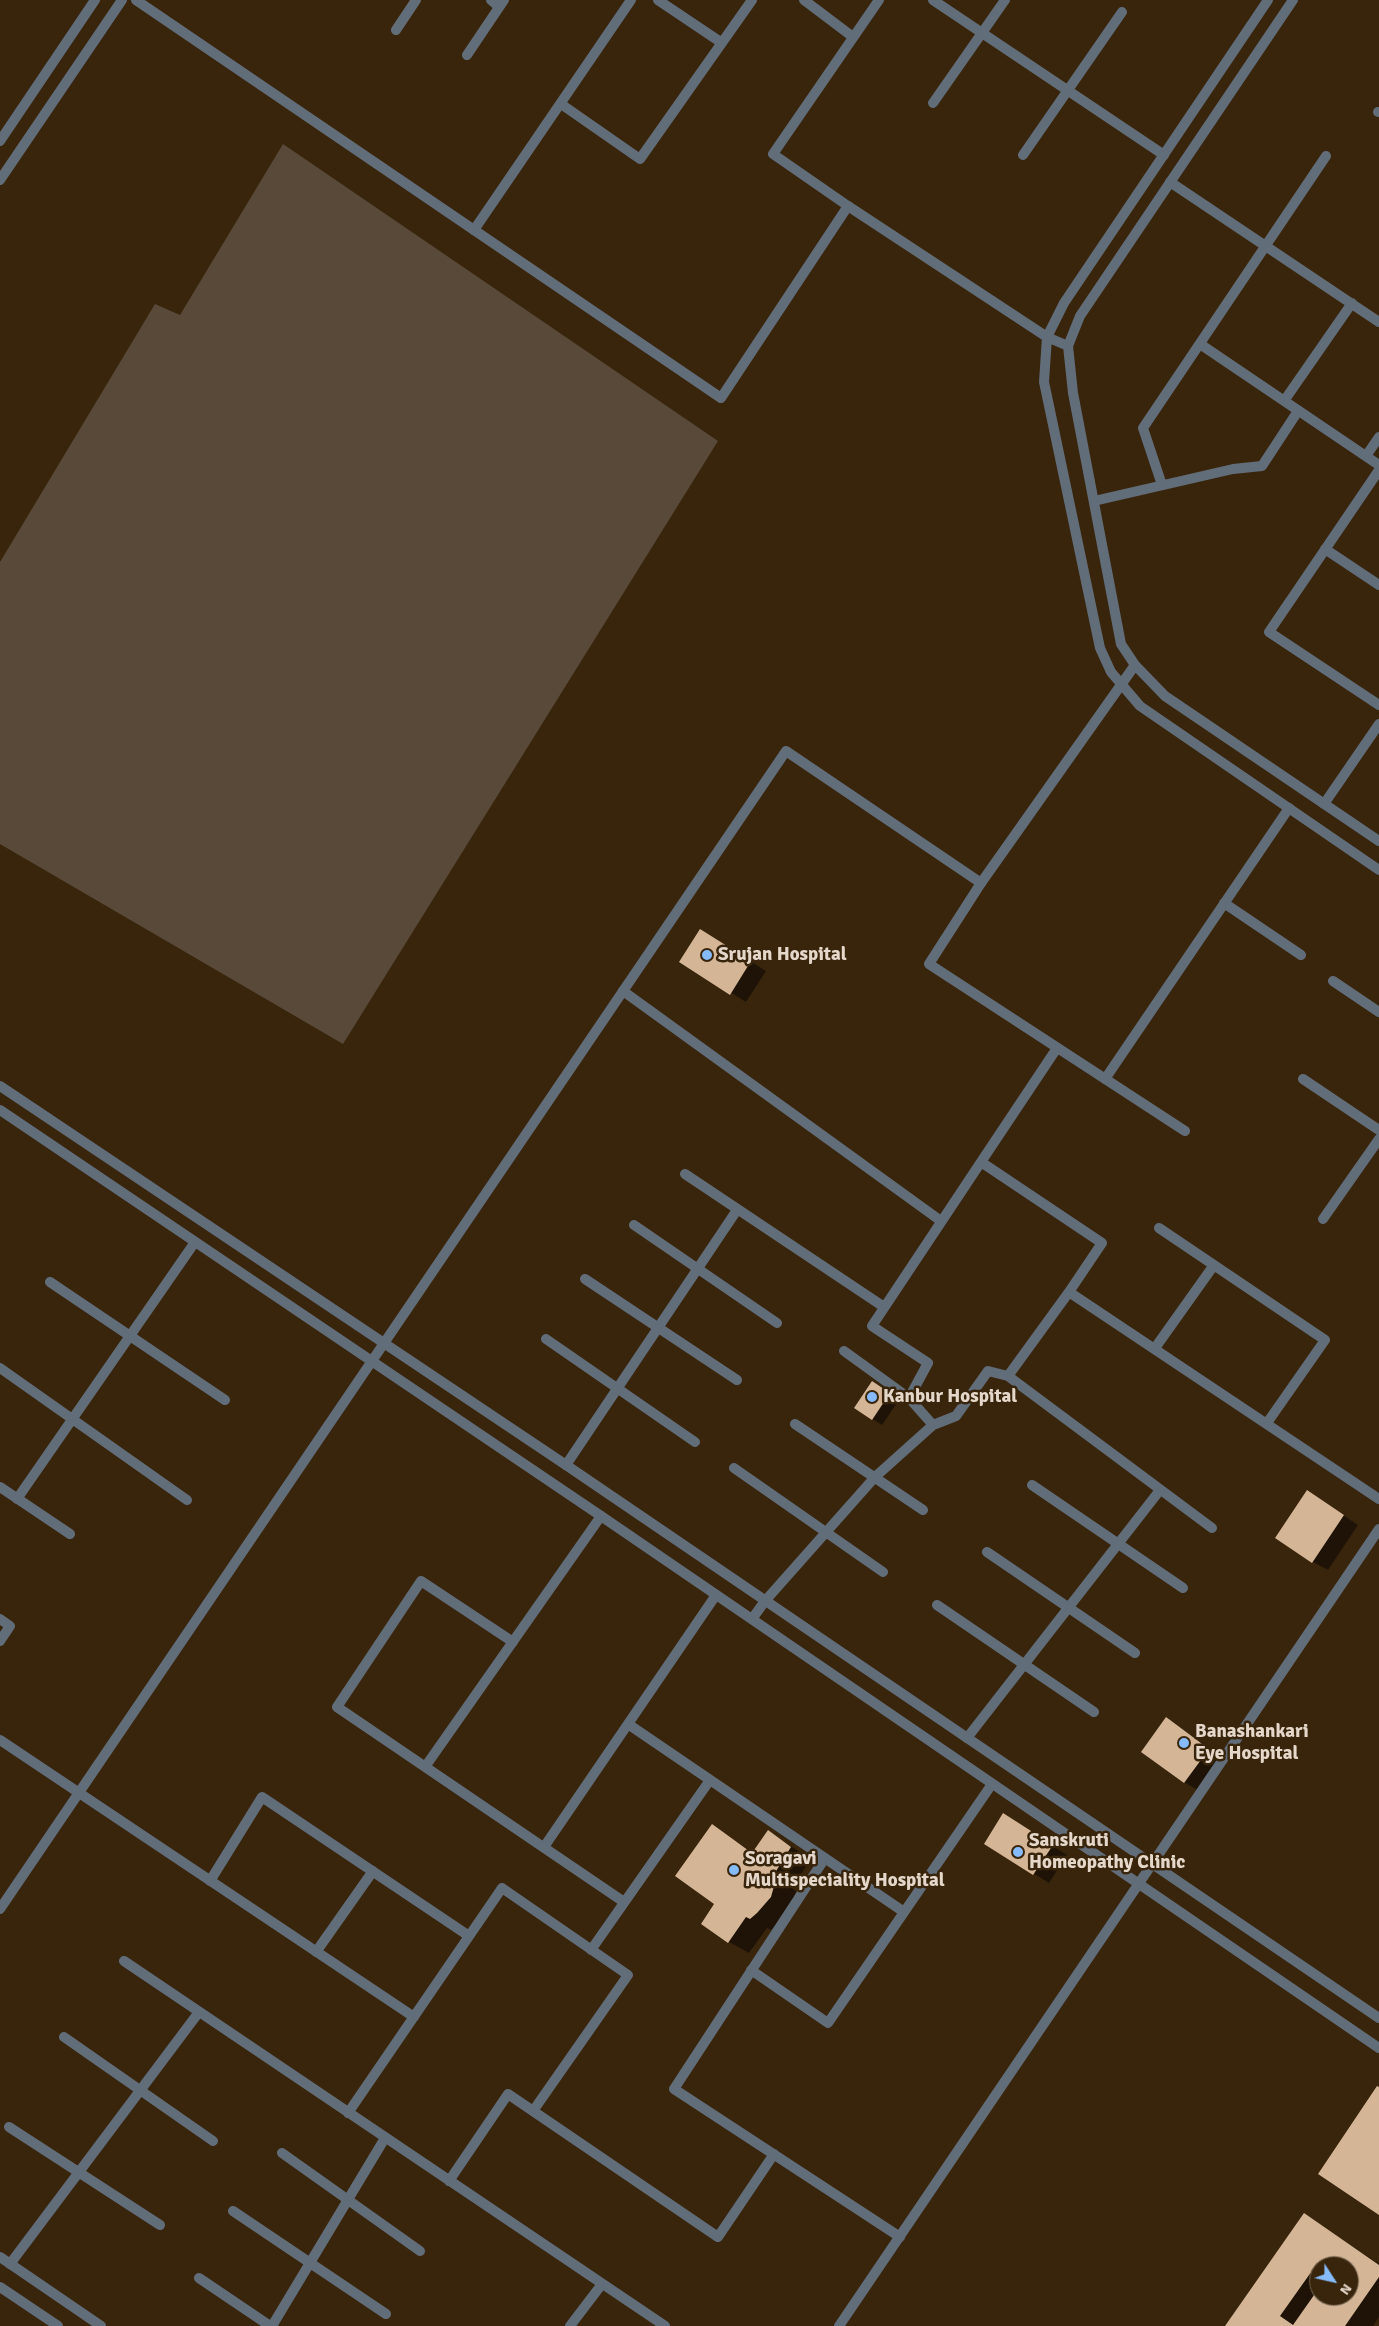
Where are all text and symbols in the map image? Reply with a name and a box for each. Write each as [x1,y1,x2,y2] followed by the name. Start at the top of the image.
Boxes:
[718,944,847,966] place label: Srujan Hospital
[700,948,714,962] marker: Srujan Hospital
[883,1386,1017,1408] place label: Kanbur Hospital
[865,1390,879,1404] marker: Kanbur Hospital
[1195,1721,1309,1765] place label: Banashankari Eye Hospital
[1177,1736,1191,1750] marker: Banashankari Eye Hospital
[1029,1830,1185,1874] place label: Sanskruti Homeopathy Clinic
[1011,1845,1025,1859] marker: Sanskruti Homeopathy Clinic
[745,1848,945,1892] place label: Soragavi Multispeciality Hospital
[727,1863,741,1877] marker: Soragavi Multispeciality Hospital
[1309,2256,1359,2306] north arrow
[1336,2280,1356,2298] text: N

